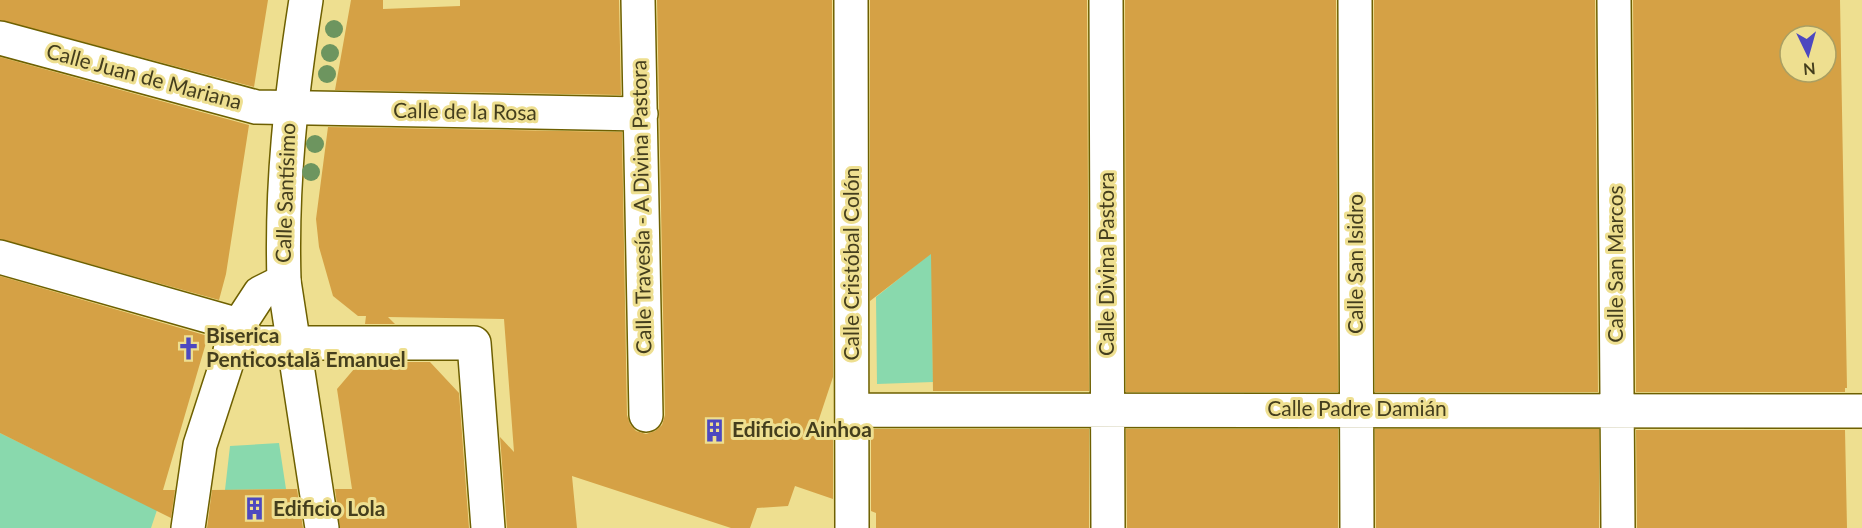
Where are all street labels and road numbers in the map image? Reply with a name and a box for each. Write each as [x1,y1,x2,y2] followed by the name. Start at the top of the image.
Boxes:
[44,37,245,114] street label: Calle Juan de Mariana
[625,60,656,354] street label: Calle Travesía - A Divina Pastora
[393,97,537,124] street label: Calle de la Rosa
[270,122,299,264] street label: Calle Santísimo
[838,168,863,360] street label: Calle Cristóbal Colón
[1093,172,1118,356] street label: Calle Divina Pastora
[1602,185,1627,343] street label: Calle San Marcos
[1342,194,1367,334] street label: Calle San Isidro
[1267,395,1447,420] street label: Calle Padre Damián

